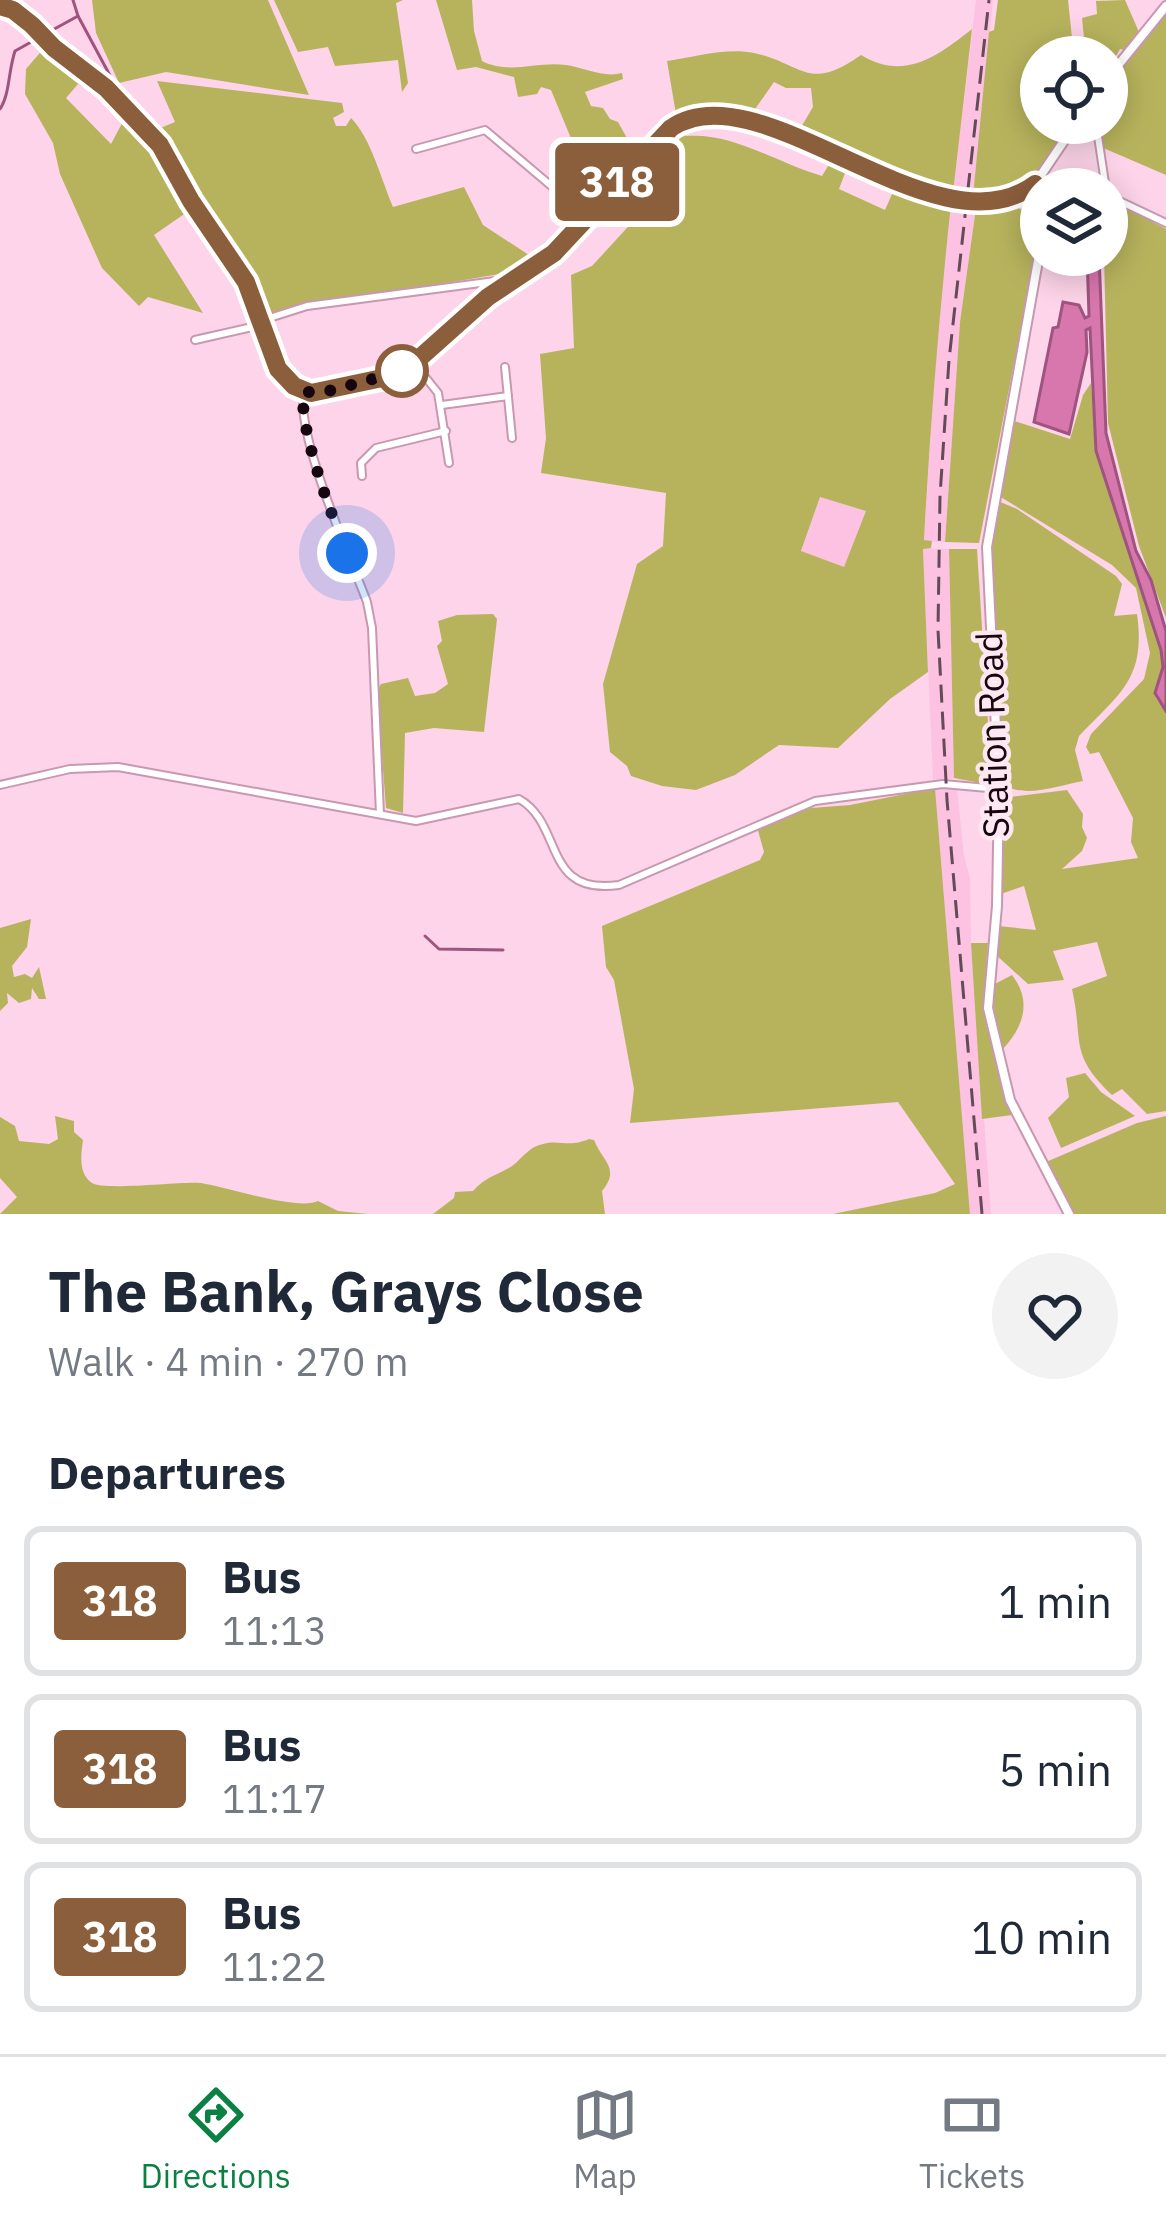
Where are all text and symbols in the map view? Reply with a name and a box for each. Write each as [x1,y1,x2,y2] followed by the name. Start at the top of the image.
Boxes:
[1020,36,1128,276] map controls
[1020,36,1128,144] button: locate
[548,143,686,221] line badge: 318
[579,154,655,209] text: 318
[1020,168,1128,276] button: layers
[377,346,427,396] unlabelled marker
[317,523,377,583] your location
[965,631,1019,839] street label: Station Road
[992,1253,1118,1379] button: heart
[48,1254,644,1328] text: The Bank, Grays Close
[48,1336,409,1387] text: Walk · 4 min · 270 m
[48,1443,286,1501] text: Departures
[222,1547,302,1605] text: Bus
[998,1572,1112,1630] text: 1 min
[82,1573,158,1628] text: 318
[222,1605,327,1656] text: 11:13
[222,1715,302,1773] text: Bus
[998,1740,1112,1798] text: 5 min
[82,1741,158,1796] text: 318
[222,1773,327,1824] text: 11:17
[222,1883,302,1941] text: Bus
[971,1908,1112,1966] text: 10 min
[82,1909,158,1964] text: 318
[222,1941,327,1992] text: 11:22
[141,2082,291,2197] tab: Directions
[572,2082,638,2197] tab: Map
[919,2082,1025,2197] tab: Tickets

